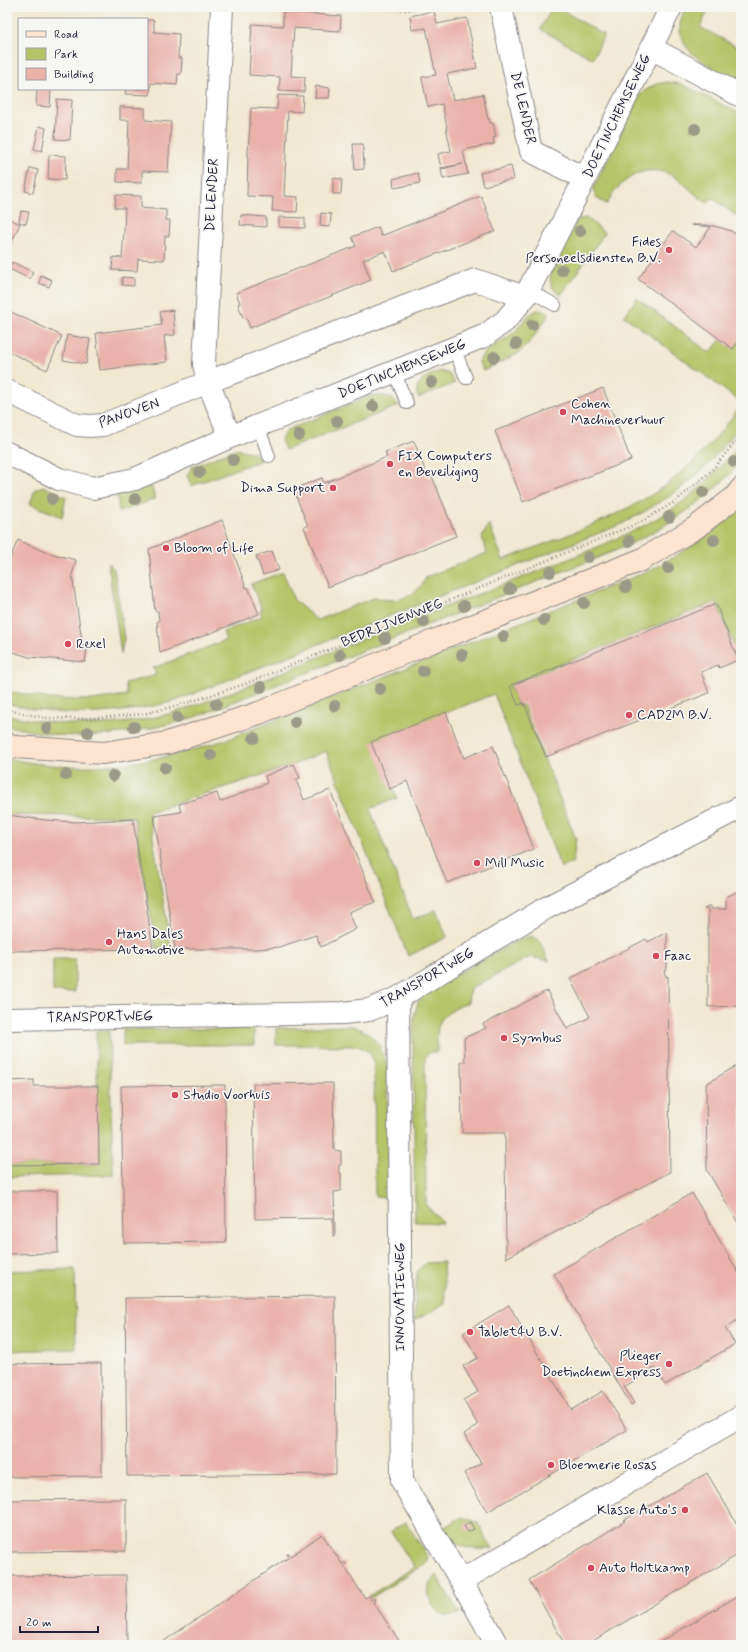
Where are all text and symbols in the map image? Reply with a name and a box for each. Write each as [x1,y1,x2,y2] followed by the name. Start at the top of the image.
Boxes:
[18,18,148,90] legend
[54,27,78,43] text: Road
[54,47,78,63] text: Park
[579,51,655,181] street label: DOETINCHEMSEWEG
[54,67,94,84] text: Building
[506,70,540,146] street label: DE LENDER
[201,158,223,232] street label: DE LENDER
[525,233,661,267] place label: Fides Personeelsdiensten B.V.
[664,245,674,255] marker: Fides Personeelsdiensten B.V.
[335,335,469,403] street label: DOETINCHEMSEWEG
[96,394,162,432] street label: PANOVEN
[571,395,665,429] place label: Cohen Machineverhuur
[558,407,568,417] marker: Cohen Machineverhuur
[398,447,492,482] place label: FIX Computers en Beveiliging
[385,459,395,469] marker: FIX Computers en Beveiliging
[240,479,326,497] place label: Dima Support
[328,483,338,493] marker: Dima Support
[174,539,254,557] place label: Bloom of Life
[161,543,171,553] marker: Bloom of Life
[338,594,446,652] street label: BEDRIJVENWEG
[76,635,106,653] place label: Rexel
[63,639,73,649] marker: Rexel
[637,706,712,724] place label: CAD2M B.V.
[624,710,634,720] marker: CAD2M B.V.
[485,854,545,872] place label: Mill Music
[472,858,482,868] marker: Mill Music
[117,925,185,959] place label: Hans Dales Automotive
[104,937,114,947] marker: Hans Dales Automotive
[377,944,478,1012] street label: TRANSPORTWEG
[664,947,692,965] place label: Faac
[651,951,661,961] marker: Faac
[47,1007,153,1027] street label: TRANSPORTWEG
[512,1029,562,1047] place label: Symbus
[499,1033,509,1043] marker: Symbus
[183,1086,270,1104] place label: Studio Voorhuis
[170,1090,180,1100] marker: Studio Voorhuis
[391,1242,409,1351] street label: INNOVATIEWEG
[478,1323,562,1341] place label: Tablet4U B.V.
[465,1327,475,1337] marker: Tablet4U B.V.
[541,1347,661,1381] place label: Plieger Doetinchem Express
[664,1359,674,1369] marker: Plieger Doetinchem Express
[559,1456,657,1474] place label: Bloemerie Rosas
[546,1460,556,1470] marker: Bloemerie Rosas
[597,1501,677,1519] place label: Klasse Auto's
[680,1505,690,1515] marker: Klasse Auto's
[599,1559,690,1577] place label: Auto Holtkamp
[586,1563,596,1573] marker: Auto Holtkamp
[20,1608,98,1634] scale bar
[26,1615,52,1631] text: 20 m

